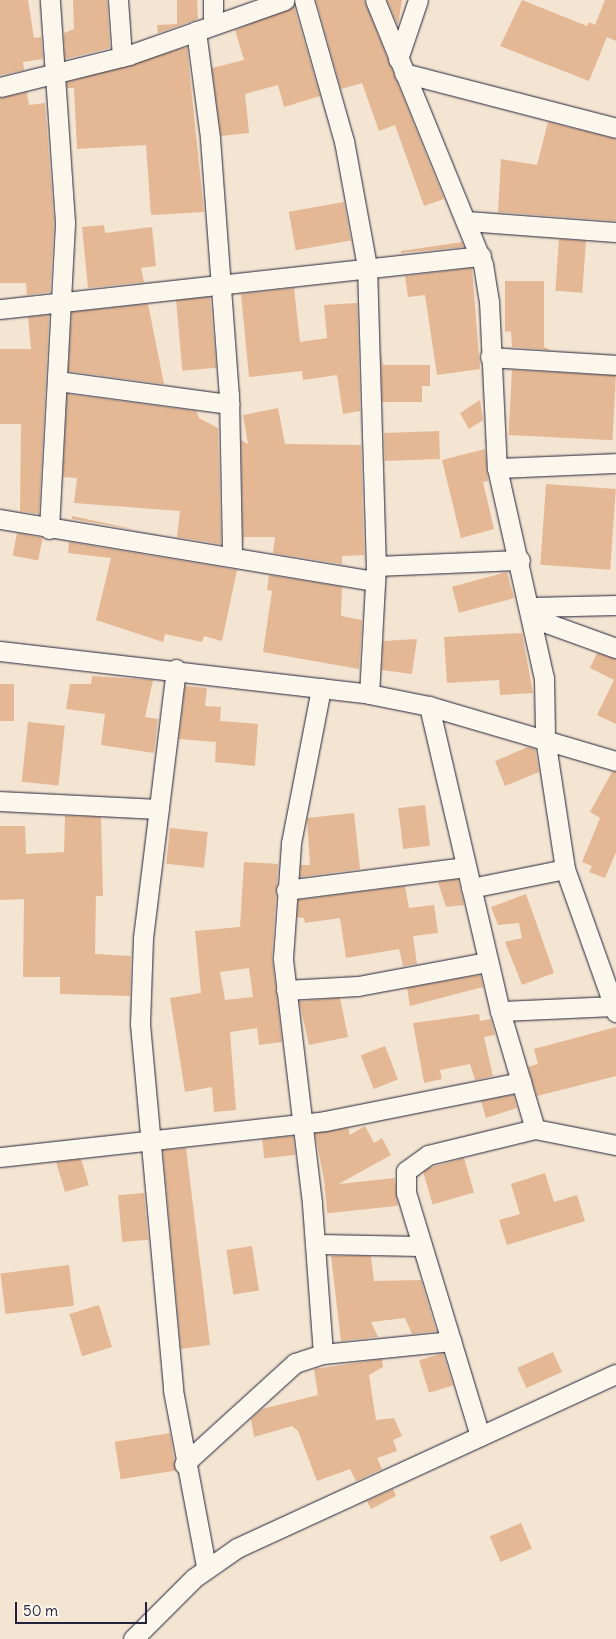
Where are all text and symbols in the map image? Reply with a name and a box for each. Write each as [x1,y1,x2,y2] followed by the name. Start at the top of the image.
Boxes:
[18,1592,150,1624] scale bar
[23,1601,58,1620] text: 50 m

